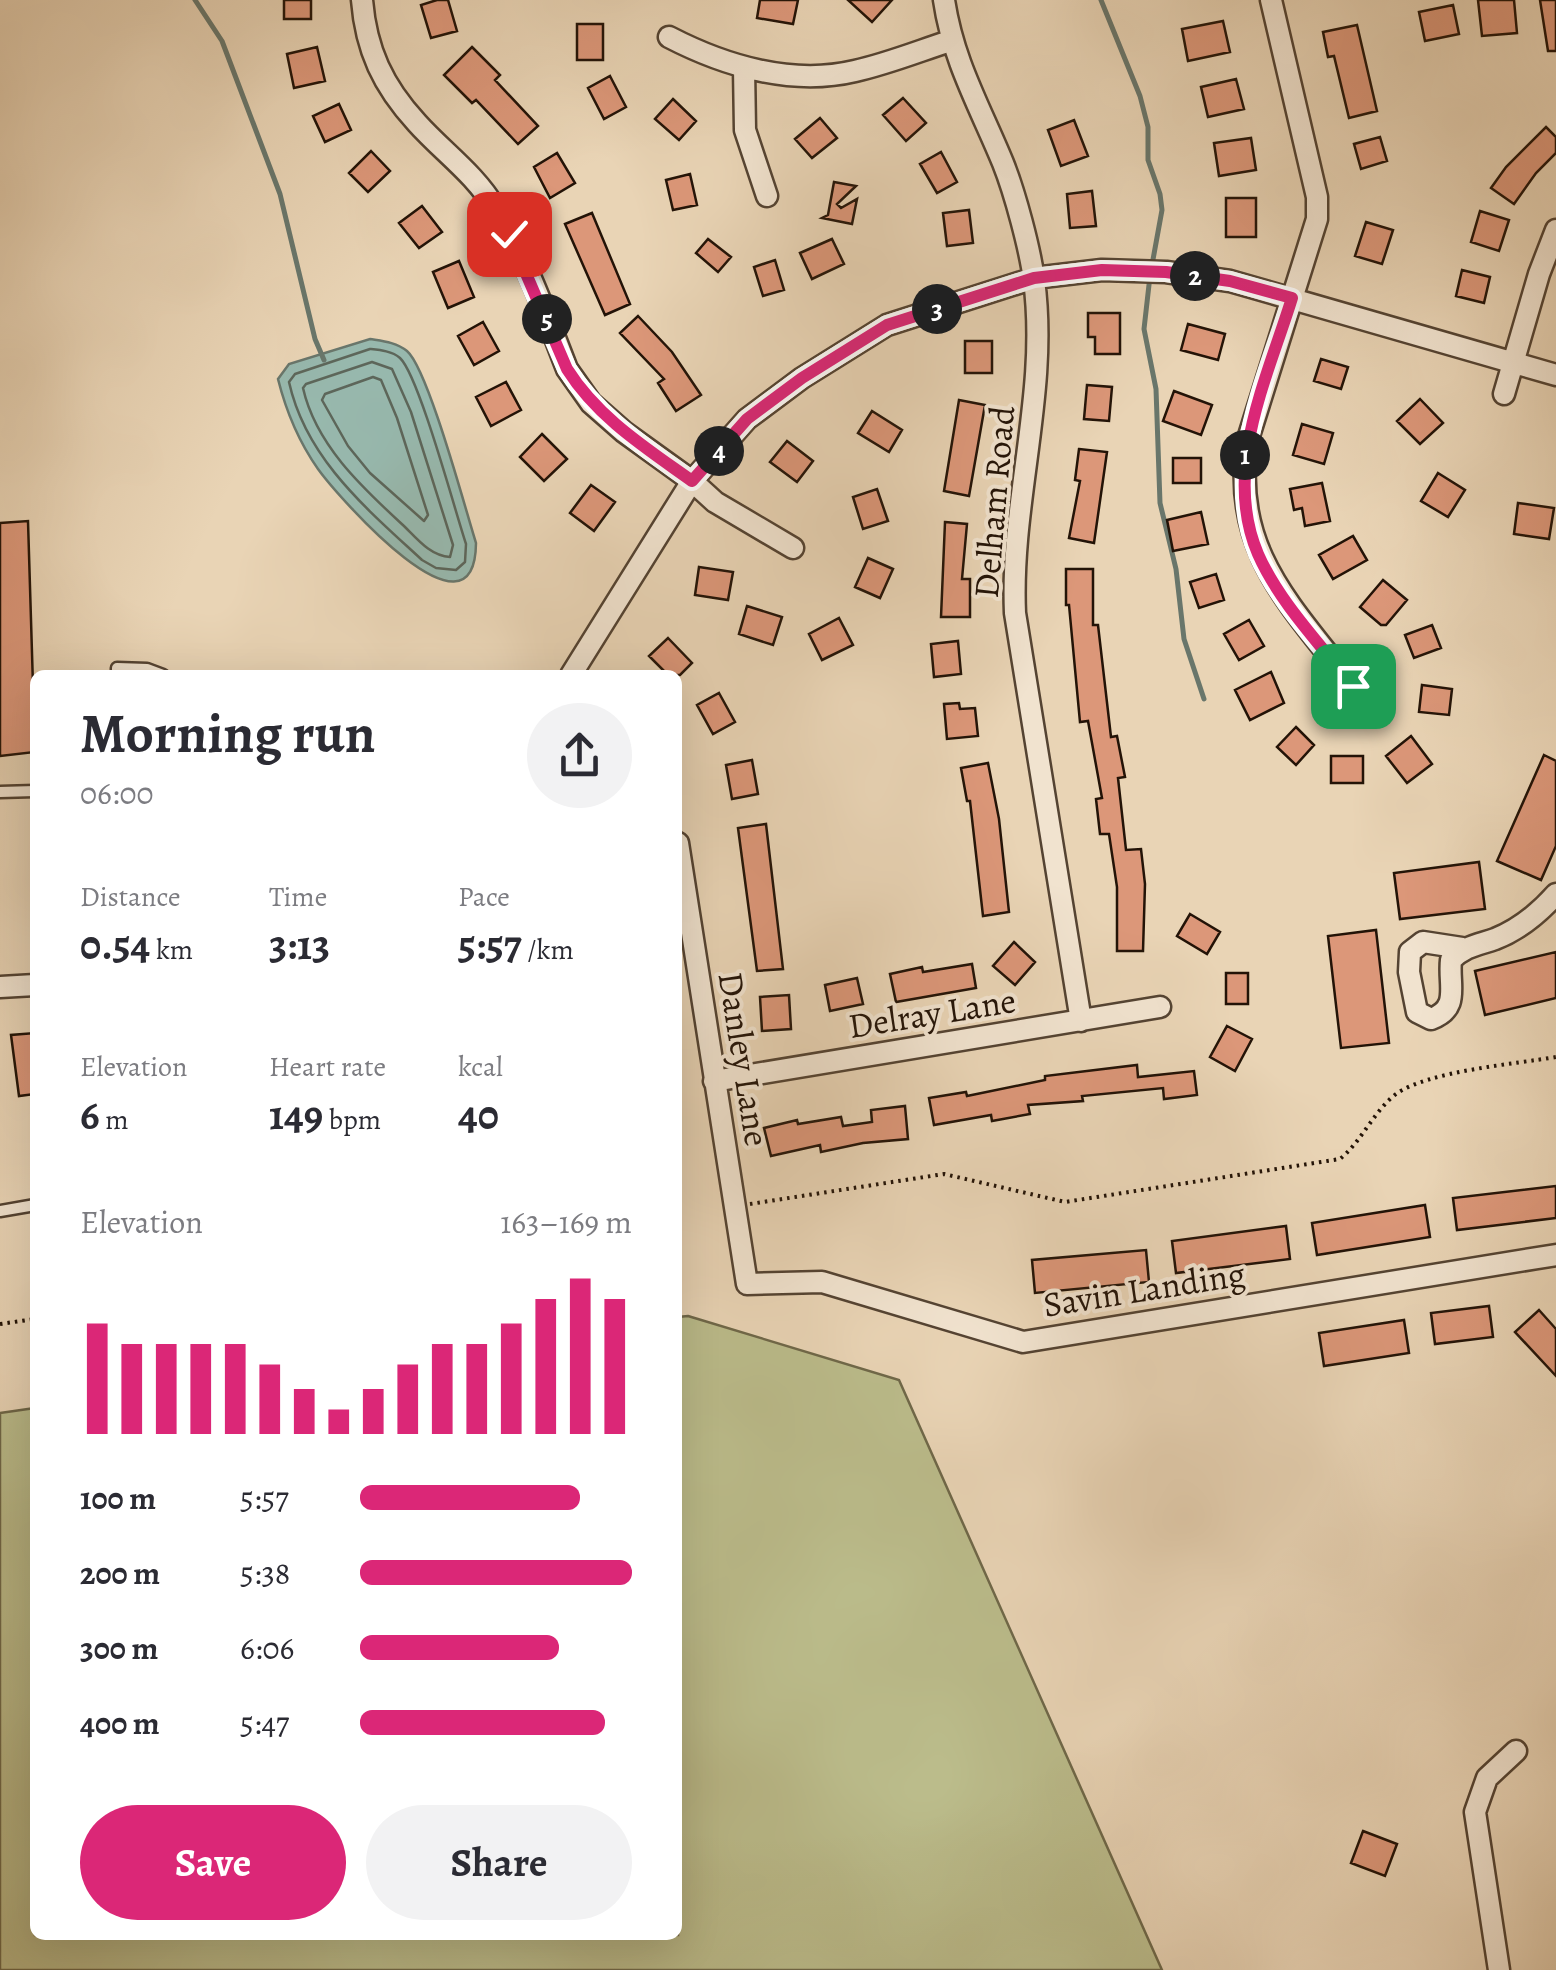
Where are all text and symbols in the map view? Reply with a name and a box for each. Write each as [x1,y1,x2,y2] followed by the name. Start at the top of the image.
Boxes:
[467,192,552,277] pin
[482,207,537,262] icon: check
[1170,251,1220,301] pin: 2
[1188,257,1202,295] text: 2
[912,284,962,334] pin: 3
[931,290,943,328] text: 3
[522,294,572,344] pin: 5
[541,300,553,338] text: 5
[962,404,1026,600] street label: Delham Road
[694,426,744,476] pin: 4
[1220,430,1270,480] pin: 1
[712,432,726,470] text: 4
[1240,436,1250,474] text: 1
[1311,644,1396,729] pin
[1326,659,1381,714] icon: arrive
[80,696,375,771] text: Morning run
[527,703,632,808] button: share
[80,771,154,815] text: 06:00
[80,878,180,916] text: Distance
[269,878,327,916] text: Time
[458,878,510,916] text: Pace
[80,916,150,973] text: 0.54
[269,916,330,973] text: 3:13
[458,916,522,973] text: 5:57
[150,931,193,969] text: km
[522,931,574,969] text: /km
[707,968,781,1150] street label: Danley Lane
[845,976,1019,1050] street label: Delray Lane
[80,1048,187,1086] text: Elevation
[269,1048,386,1086] text: Heart rate
[458,1048,503,1086] text: kcal
[80,1086,100,1143] text: 6
[269,1086,323,1143] text: 149
[458,1086,499,1143] text: 40
[100,1101,128,1139] text: m
[323,1101,381,1139] text: bpm
[80,1200,203,1244] text: Elevation
[500,1200,632,1244] text: 163–169 m
[1040,1249,1249,1329] street label: Savin Landing
[80,1476,156,1520] text: 100 m
[240,1476,289,1520] text: 5:57
[80,1551,160,1595] text: 200 m
[240,1551,290,1595] text: 5:38
[80,1626,158,1670] text: 300 m
[240,1626,294,1670] text: 6:06
[80,1701,160,1745] text: 400 m
[240,1701,289,1745] text: 5:47
[80,1805,346,1920] button: Save
[366,1805,632,1920] button: Share

